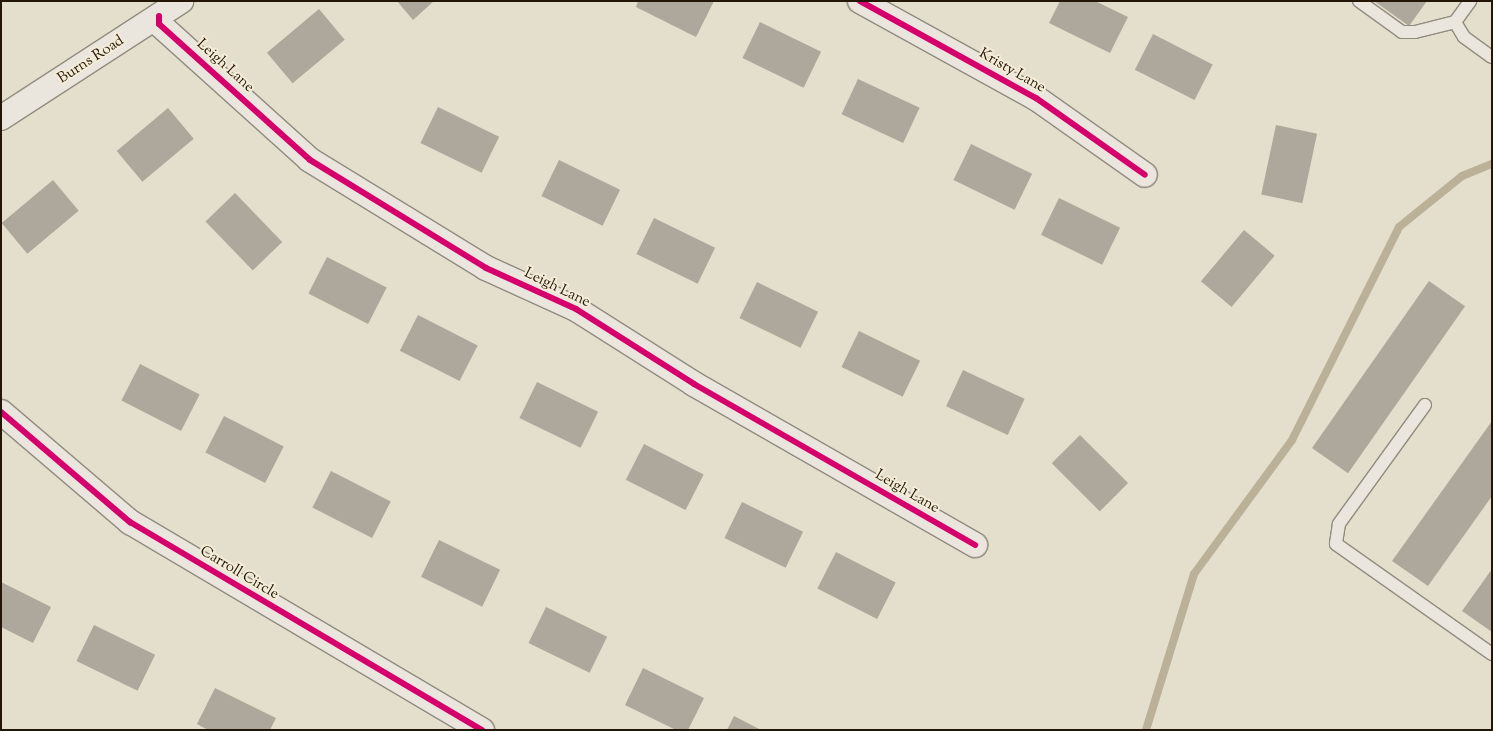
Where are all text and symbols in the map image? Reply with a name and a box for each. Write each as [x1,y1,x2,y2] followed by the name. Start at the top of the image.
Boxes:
[54,32,128,88] street label: Burns Road
[193,35,257,97] street label: Leigh Lane
[976,45,1048,97] street label: Kristy Lane
[521,264,593,312] street label: Leigh Lane
[872,466,942,518] street label: Leigh Lane
[196,542,282,604] street label: Carroll Circle

